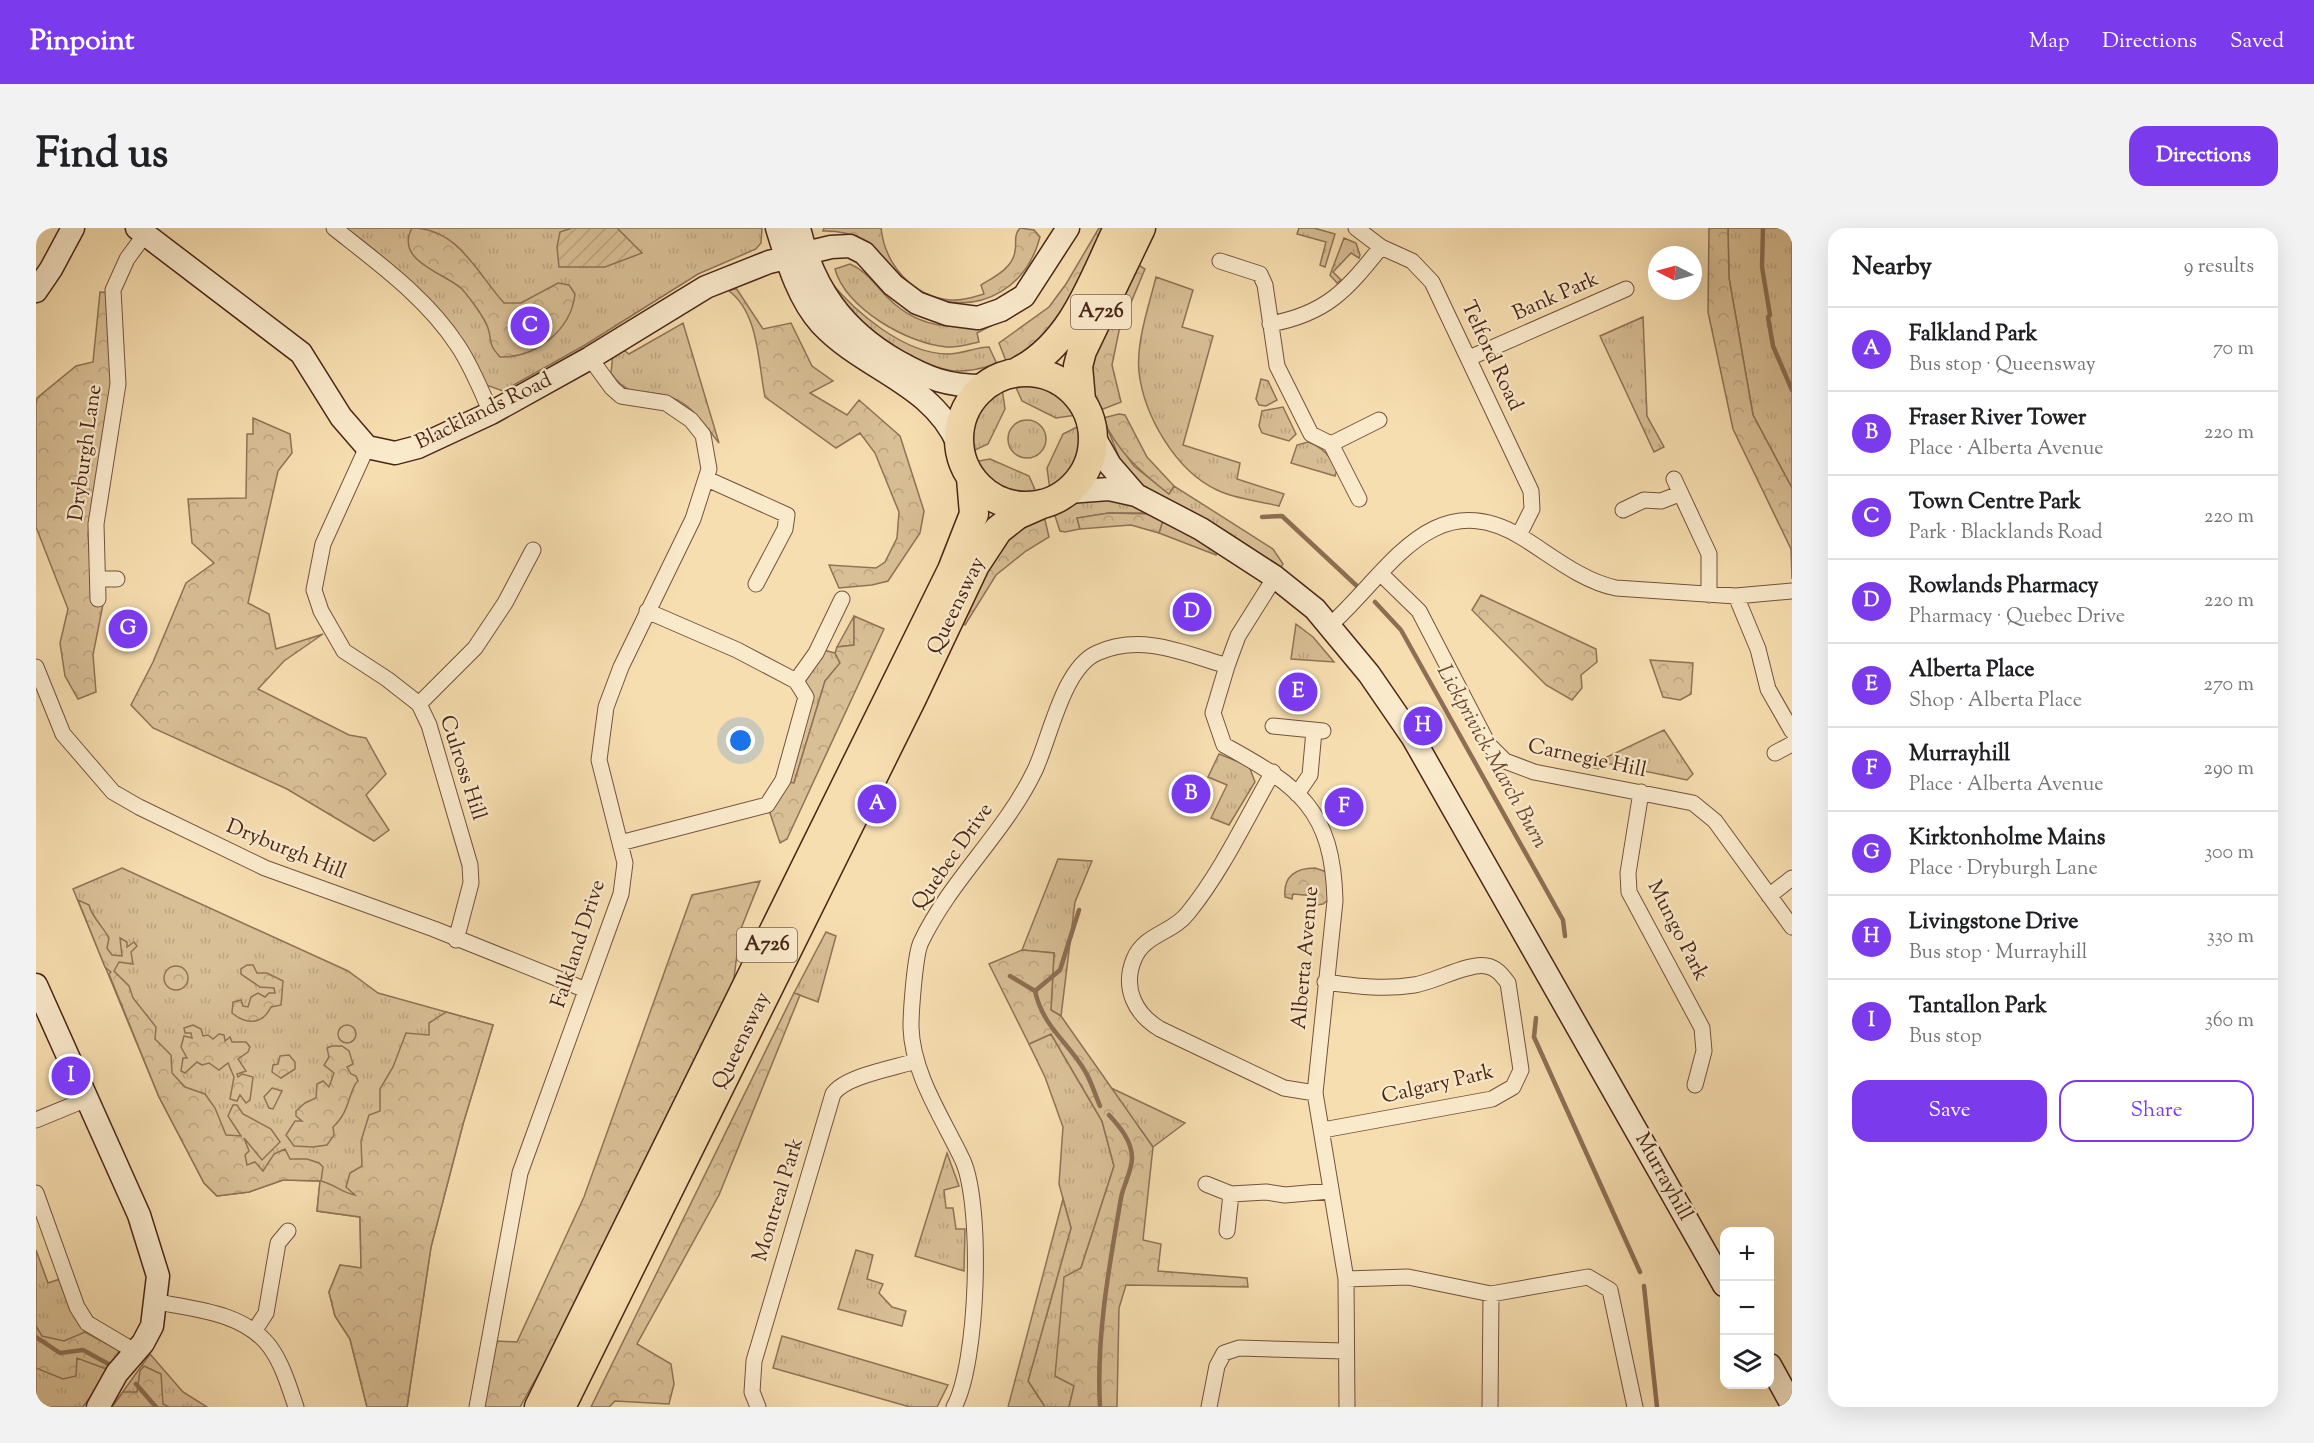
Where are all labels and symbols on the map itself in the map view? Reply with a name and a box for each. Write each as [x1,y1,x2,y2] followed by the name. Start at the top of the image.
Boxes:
[1648,246,1702,300] north arrow
[1508,264,1604,329] street label: Bank Park
[1071,295,1131,329] road number: A726
[1452,296,1530,416] street label: Telford Road
[510,304,550,348] pin: C
[411,366,558,458] street label: Blacklands Road
[62,383,110,523] street label: Dryburgh Lane
[920,552,994,660] street label: Queensway
[1172,590,1212,634] pin: D
[108,606,148,652] pin: G
[1427,659,1555,855] water label: Lickprivick March Burn
[1278,670,1318,714] pin: E
[1404,704,1442,748] pin: H
[431,712,493,825] street label: Culross Hill
[726,726,755,755] your location
[1525,732,1649,786] street label: Carnegie Hill
[1172,772,1210,816] pin: B
[858,782,896,826] pin: A
[1324,784,1364,830] pin: F
[905,797,1001,917] street label: Quebec Drive
[221,812,351,888] street label: Dryburgh Hill
[1639,875,1715,987] street label: Mungo Park
[544,876,614,1012] street label: Falkland Drive
[1285,885,1327,1031] street label: Alberta Avenue
[737,928,797,962] road number: A726
[705,987,779,1095] street label: Queensway
[51,1054,90,1098] pin: I
[1379,1057,1498,1113] street label: Calgary Park
[1626,1127,1700,1227] street label: Murrayhill
[746,1134,812,1265] street label: Montreal Park

